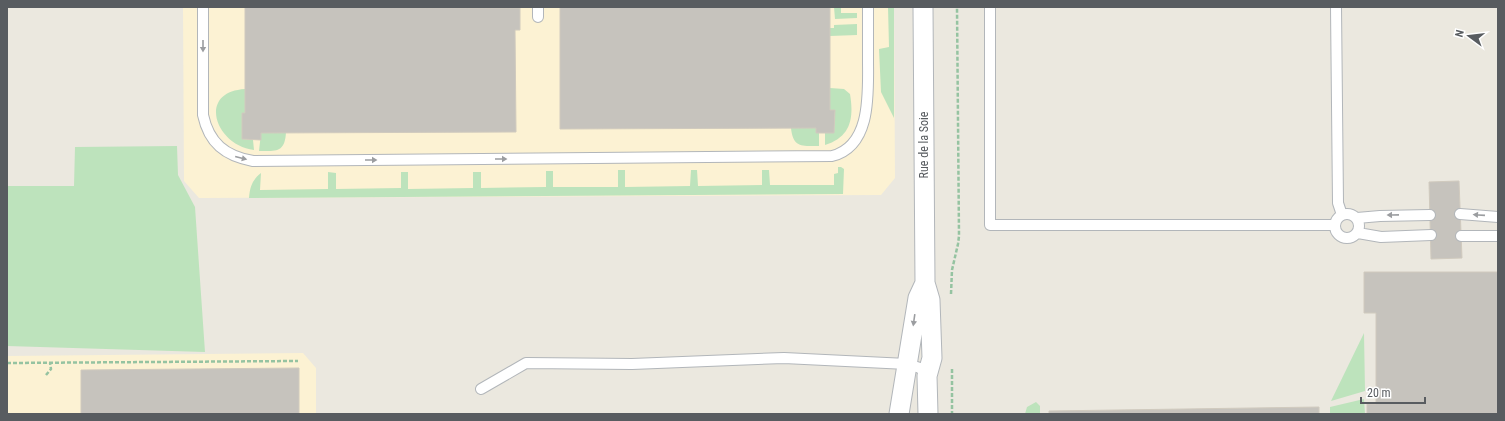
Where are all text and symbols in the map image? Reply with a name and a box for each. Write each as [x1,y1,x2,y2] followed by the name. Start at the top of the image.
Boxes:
[1449,16,1489,56] north arrow
[1453,28,1467,38] text: N
[200,40,206,53] one-way arrow
[917,111,931,178] street label: Rue de la Soie
[235,155,247,161] one-way arrow
[495,156,508,162] one-way arrow
[365,157,378,163] one-way arrow
[1387,212,1399,219] one-way arrow
[1473,212,1485,219] one-way arrow
[911,314,917,326] one-way arrow
[1361,379,1425,405] scale bar
[1367,386,1391,400] text: 20 m

